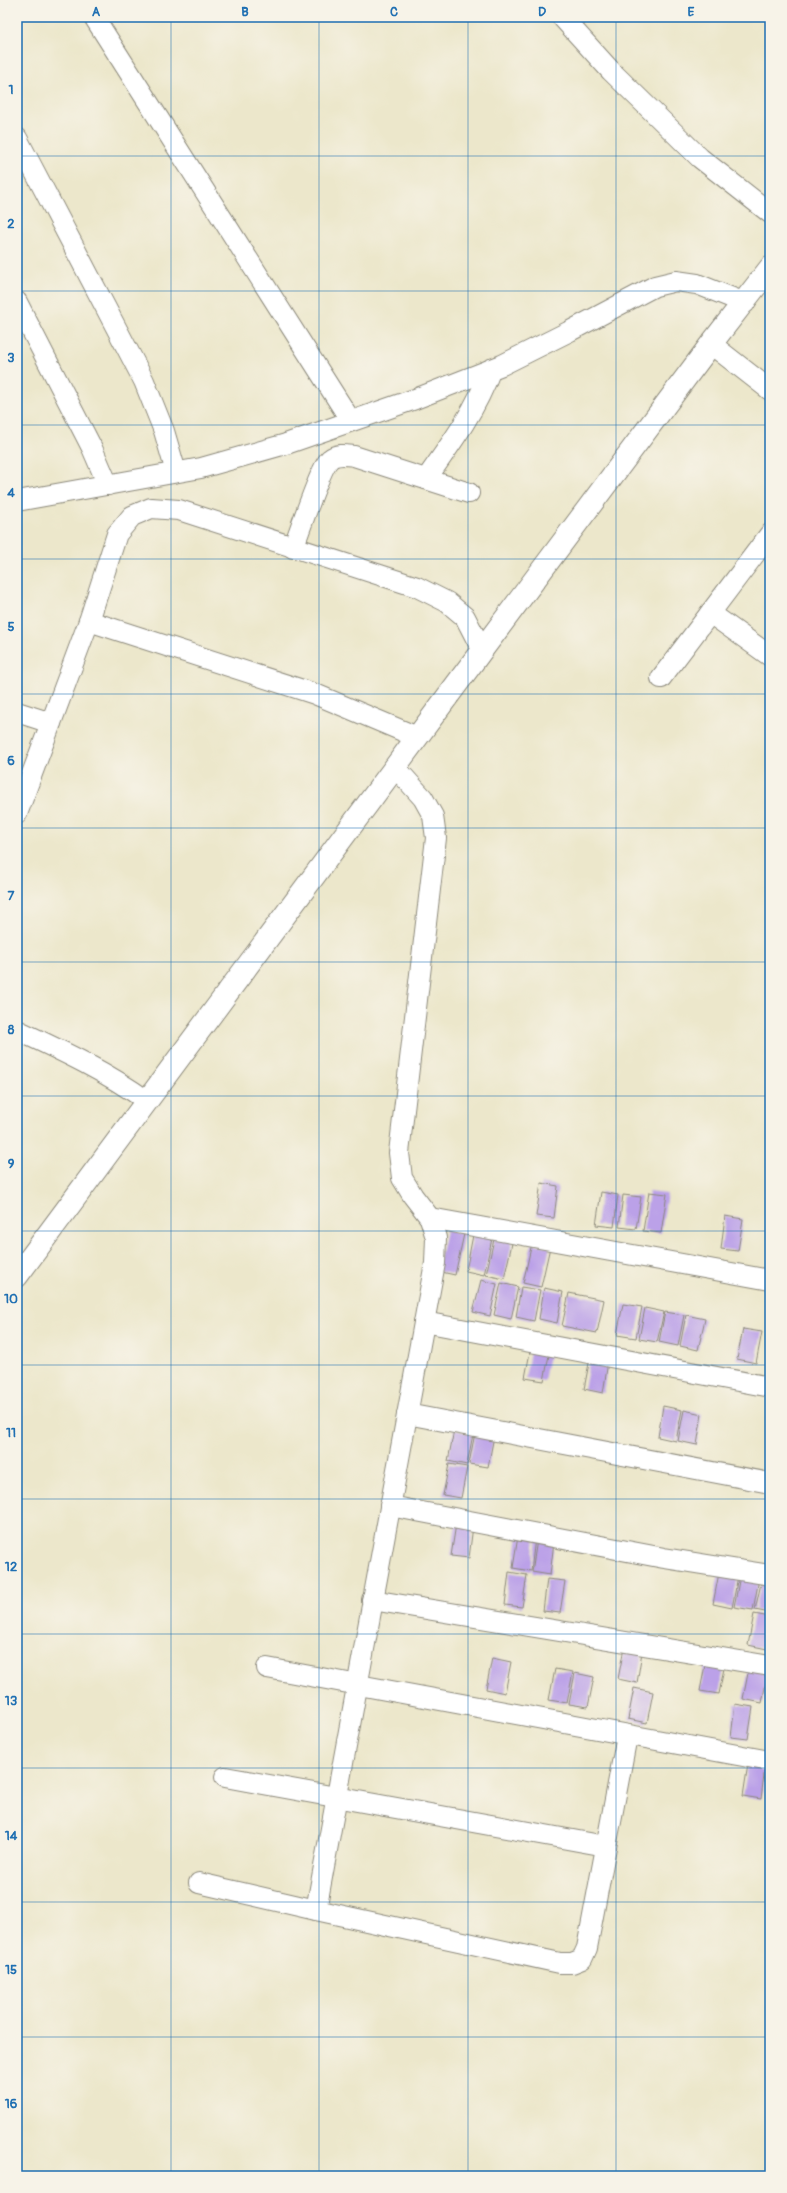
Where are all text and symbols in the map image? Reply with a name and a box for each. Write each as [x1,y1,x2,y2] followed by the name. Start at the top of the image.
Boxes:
[92,4,101,20] text: A
[241,4,249,20] text: B
[390,4,398,20] text: C
[538,4,546,20] text: D
[688,4,695,20] text: E
[8,82,14,98] text: 1
[7,216,15,232] text: 2
[7,350,15,366] text: 3
[7,485,15,501] text: 4
[7,619,15,635] text: 5
[7,753,15,769] text: 6
[8,888,15,904] text: 7
[8,1022,15,1038] text: 8
[8,1156,15,1172] text: 9
[4,1291,18,1307] text: 10
[6,1425,16,1441] text: 11
[5,1559,17,1575] text: 12
[5,1693,17,1709] text: 13
[5,1828,18,1844] text: 14
[5,1962,17,1978] text: 15
[5,2096,18,2112] text: 16

